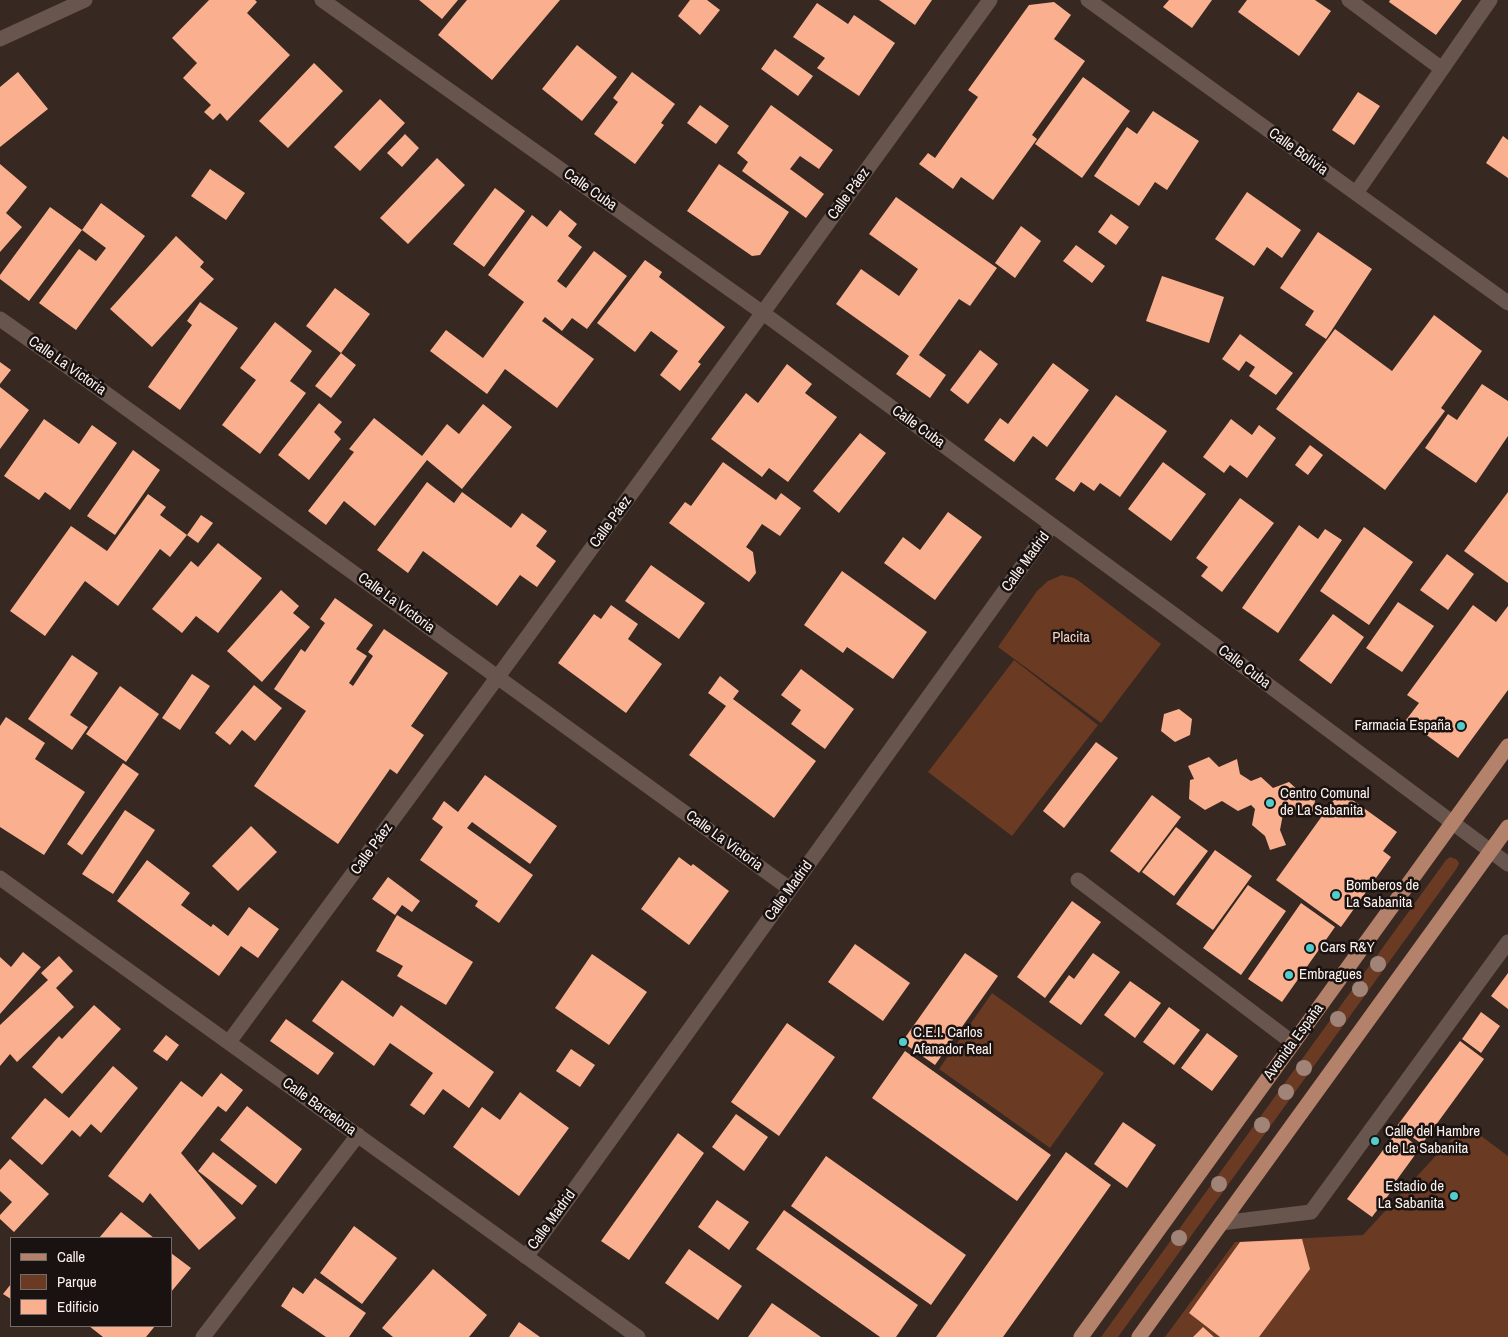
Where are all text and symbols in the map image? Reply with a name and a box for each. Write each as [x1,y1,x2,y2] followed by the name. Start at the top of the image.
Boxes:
[1265,124,1331,180] street label: Calle Bolivia
[560,165,620,215] street label: Calle Cuba
[824,165,874,223] street label: Calle Páez
[25,333,109,399] street label: Calle La Victoria
[888,402,948,452] street label: Calle Cuba
[586,493,636,551] street label: Calle Páez
[998,529,1054,595] street label: Calle Madrid
[354,569,438,637] street label: Calle La Victoria
[1052,629,1090,647] park label: Placita
[1214,642,1274,692] street label: Calle Cuba
[1355,717,1451,735] place label: Farmacia España
[1455,720,1467,732] marker: Farmacia España
[1280,785,1370,820] place label: Centro Comunal de La Sabanita
[1264,797,1276,809] marker: Centro Comunal de La Sabanita
[682,807,766,875] street label: Calle La Victoria
[347,820,397,878] street label: Calle Páez
[761,858,817,924] street label: Calle Madrid
[1346,877,1419,912] place label: Bomberos de La Sabanita
[1330,889,1342,901] marker: Bomberos de La Sabanita
[1320,939,1375,957] place label: Cars R&Y
[1304,942,1316,954] marker: Cars R&Y
[1299,966,1362,984] place label: Embragues
[1283,969,1295,981] marker: Embragues
[1260,1000,1328,1084] street label: Avenida España
[913,1024,992,1059] place label: C.E.I. Carlos Afanador Real
[897,1036,909,1048] marker: C.E.I. Carlos Afanador Real
[279,1074,359,1140] street label: Calle Barcelona
[1385,1123,1480,1158] place label: Calle del Hambre de La Sabanita
[1369,1135,1381,1147] marker: Calle del Hambre de La Sabanita
[1378,1178,1444,1213] place label: Estadio de La Sabanita
[524,1187,580,1253] street label: Calle Madrid
[1448,1190,1460,1202] marker: Estadio de La Sabanita
[10,1237,172,1327] legend
[57,1246,85,1267] text: Calle
[57,1271,97,1292] text: Parque
[57,1296,99,1317] text: Edificio

